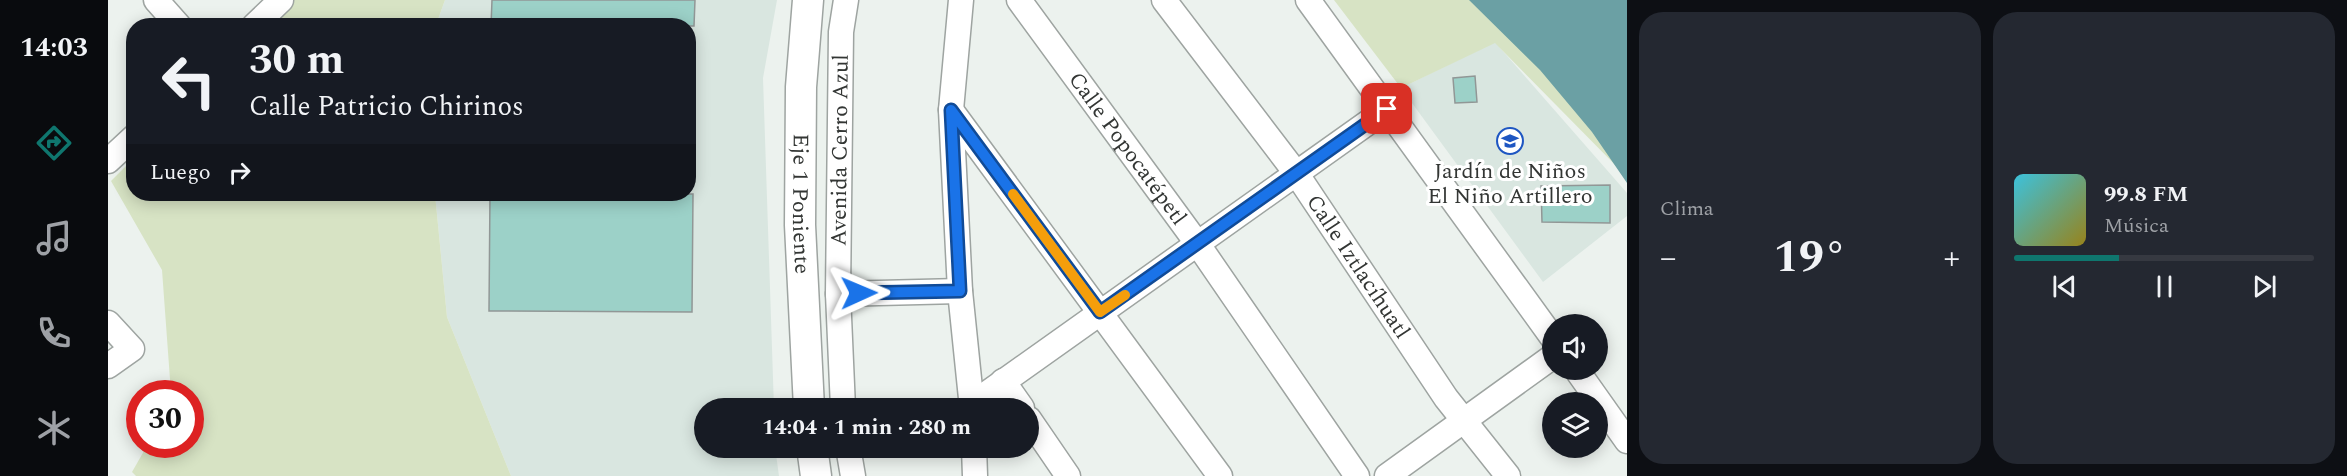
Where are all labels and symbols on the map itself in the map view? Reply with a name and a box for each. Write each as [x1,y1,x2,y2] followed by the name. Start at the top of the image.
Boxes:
[822,54,857,246] street label: Avenida Cerro Azul
[1060,65,1195,232] street label: Calle Popocatépetl
[1361,83,1412,134] pin
[1495,126,1525,156] school or university icon: Jardín de Niños El Niño Artillero
[783,133,819,275] street label: Eje 1 Poniente
[1427,155,1593,213] place label: Jardín de Niños El Niño Artillero
[1298,188,1419,345] street label: Calle Iztlacíhuatl
[827,261,891,325] position arrow
[126,380,204,458] speed limit sign: 30

